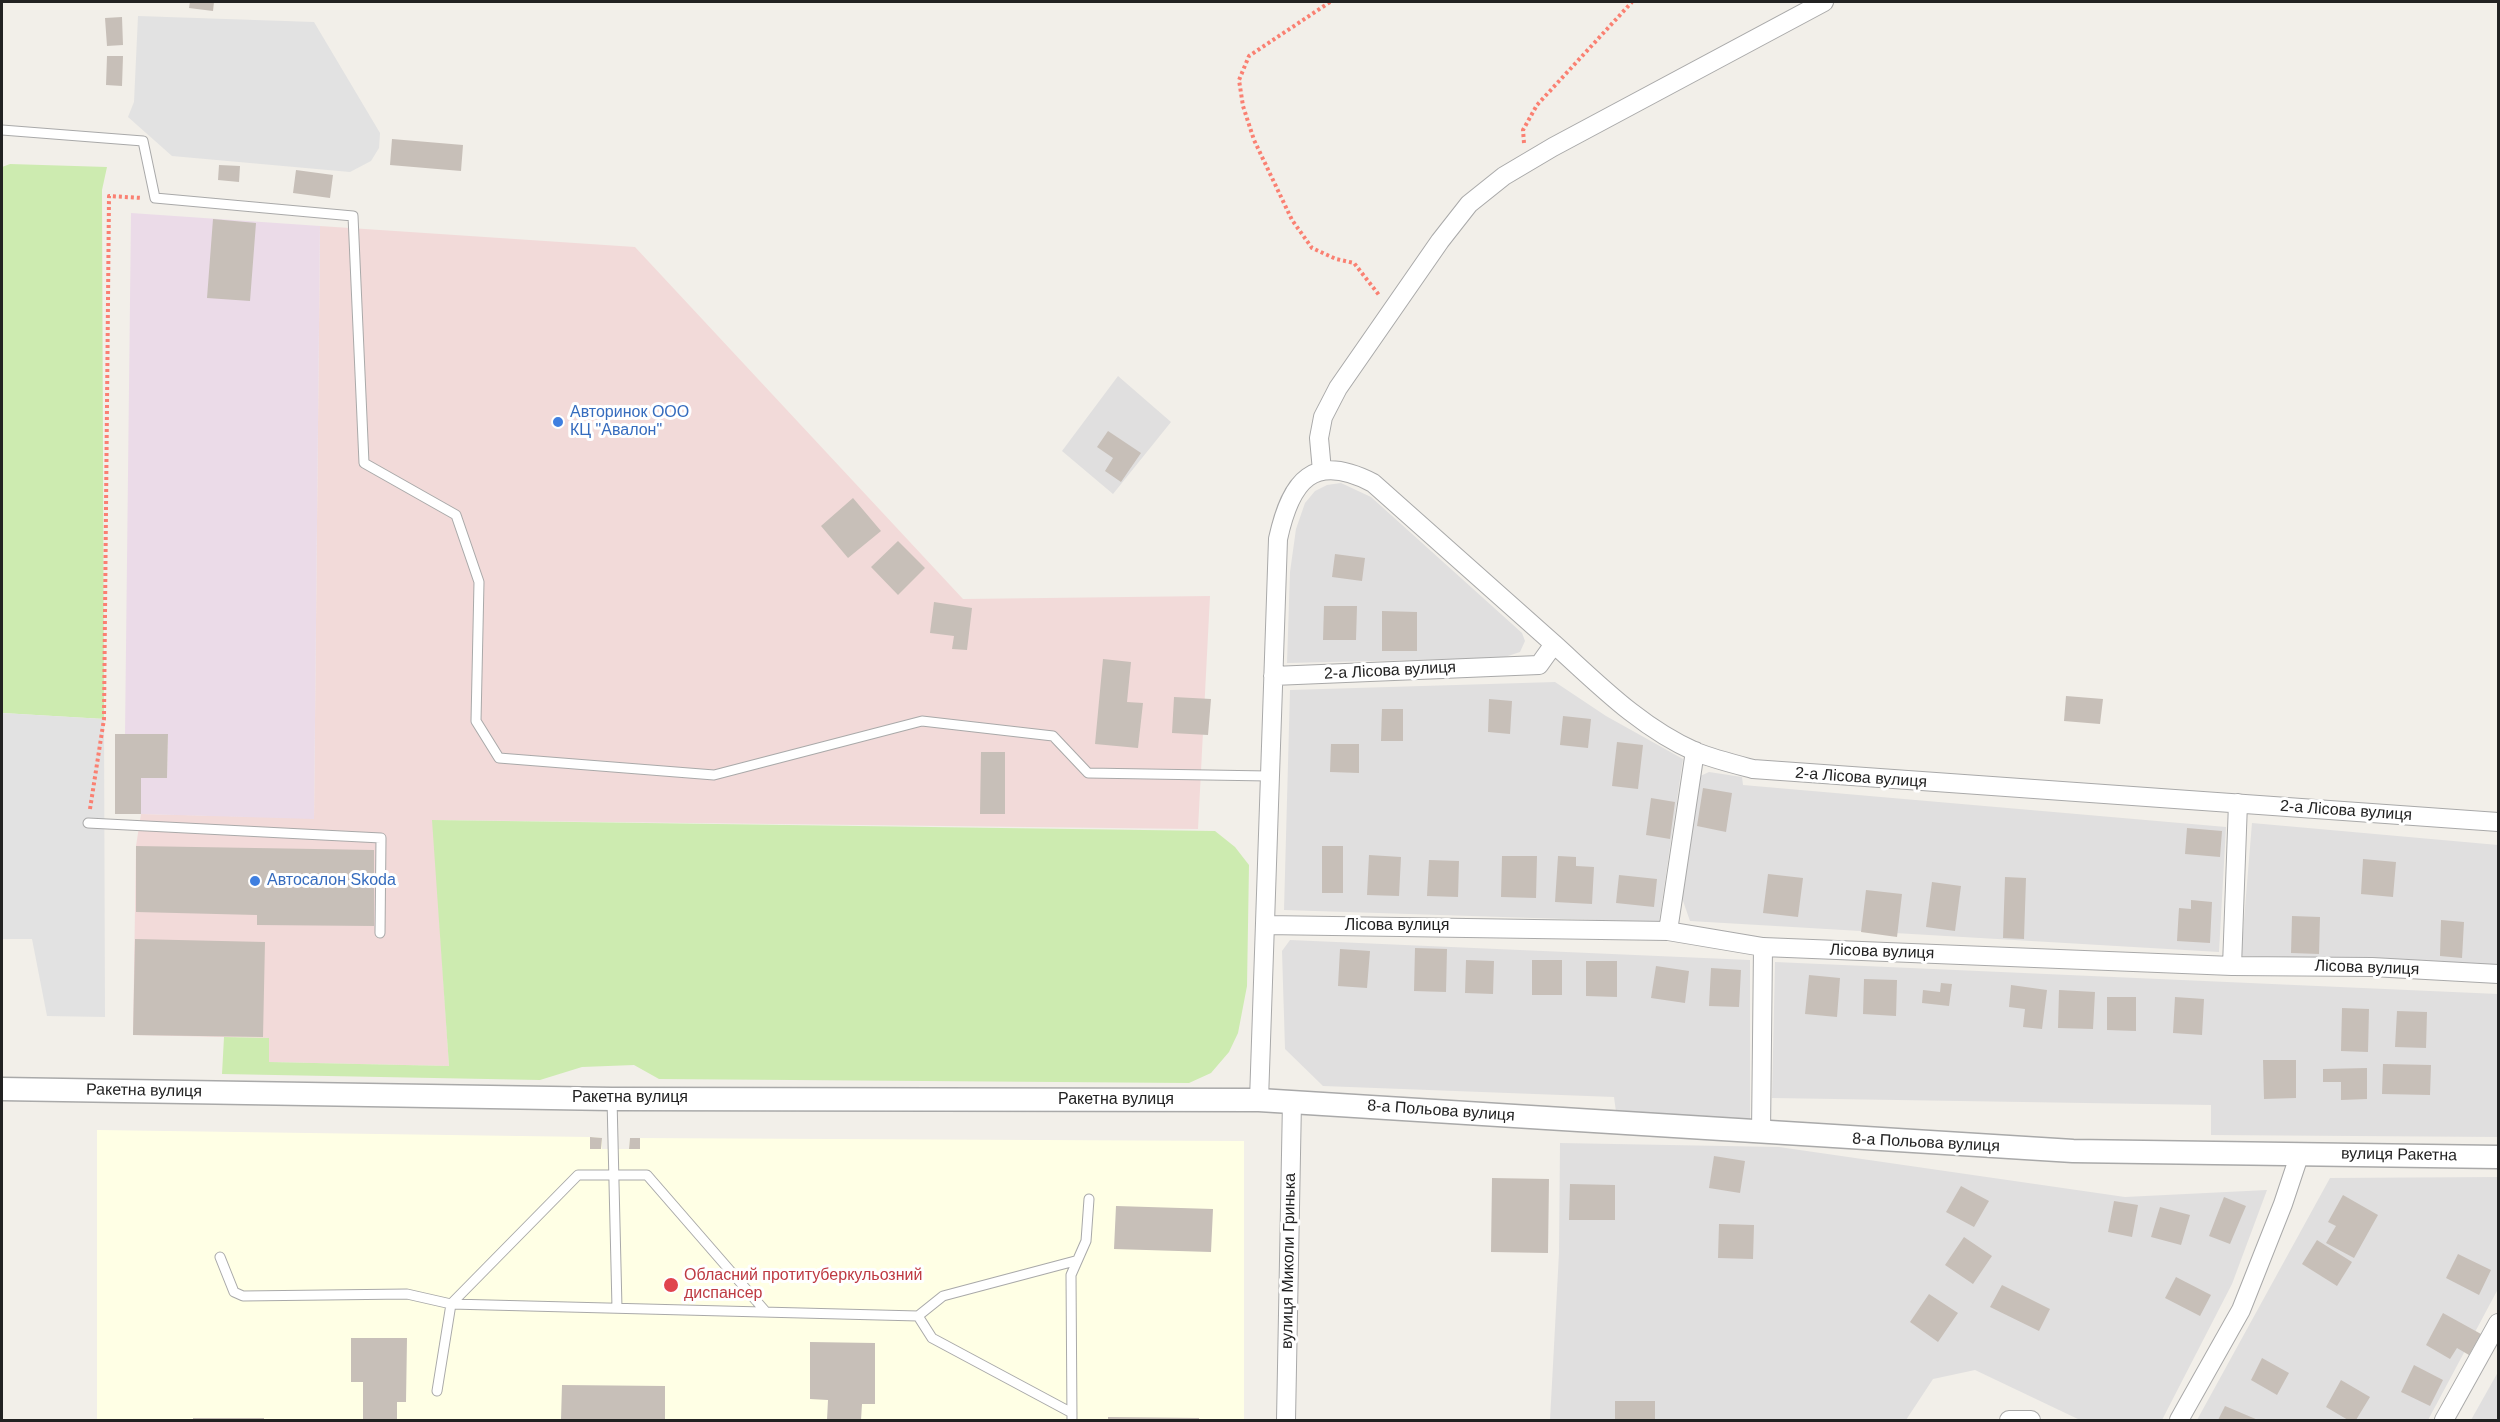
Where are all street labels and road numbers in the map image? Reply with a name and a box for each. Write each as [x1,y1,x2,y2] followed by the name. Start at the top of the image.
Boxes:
[1323,658,1457,684] street label: 2-а Лісова вулиця
[1794,764,1928,792] street label: 2-а Лісова вулиця
[2279,797,2413,825] street label: 2-а Лісова вулиця
[1345,916,1449,936] street label: Лісова вулиця
[1829,941,1935,963] street label: Лісова вулиця
[2314,957,2420,979] street label: Лісова вулиця
[86,1080,202,1102] street label: Ракетна вулиця
[572,1088,688,1108] street label: Ракетна вулиця
[1058,1090,1174,1110] street label: Ракетна вулиця
[1367,1096,1515,1126] street label: 8-а Польова вулиця
[1852,1130,2000,1156] street label: 8-а Польова вулиця
[2341,1144,2457,1166] street label: вулиця Ракетна
[1278,1173,1300,1349] street label: вулиця Миколи Гринька

